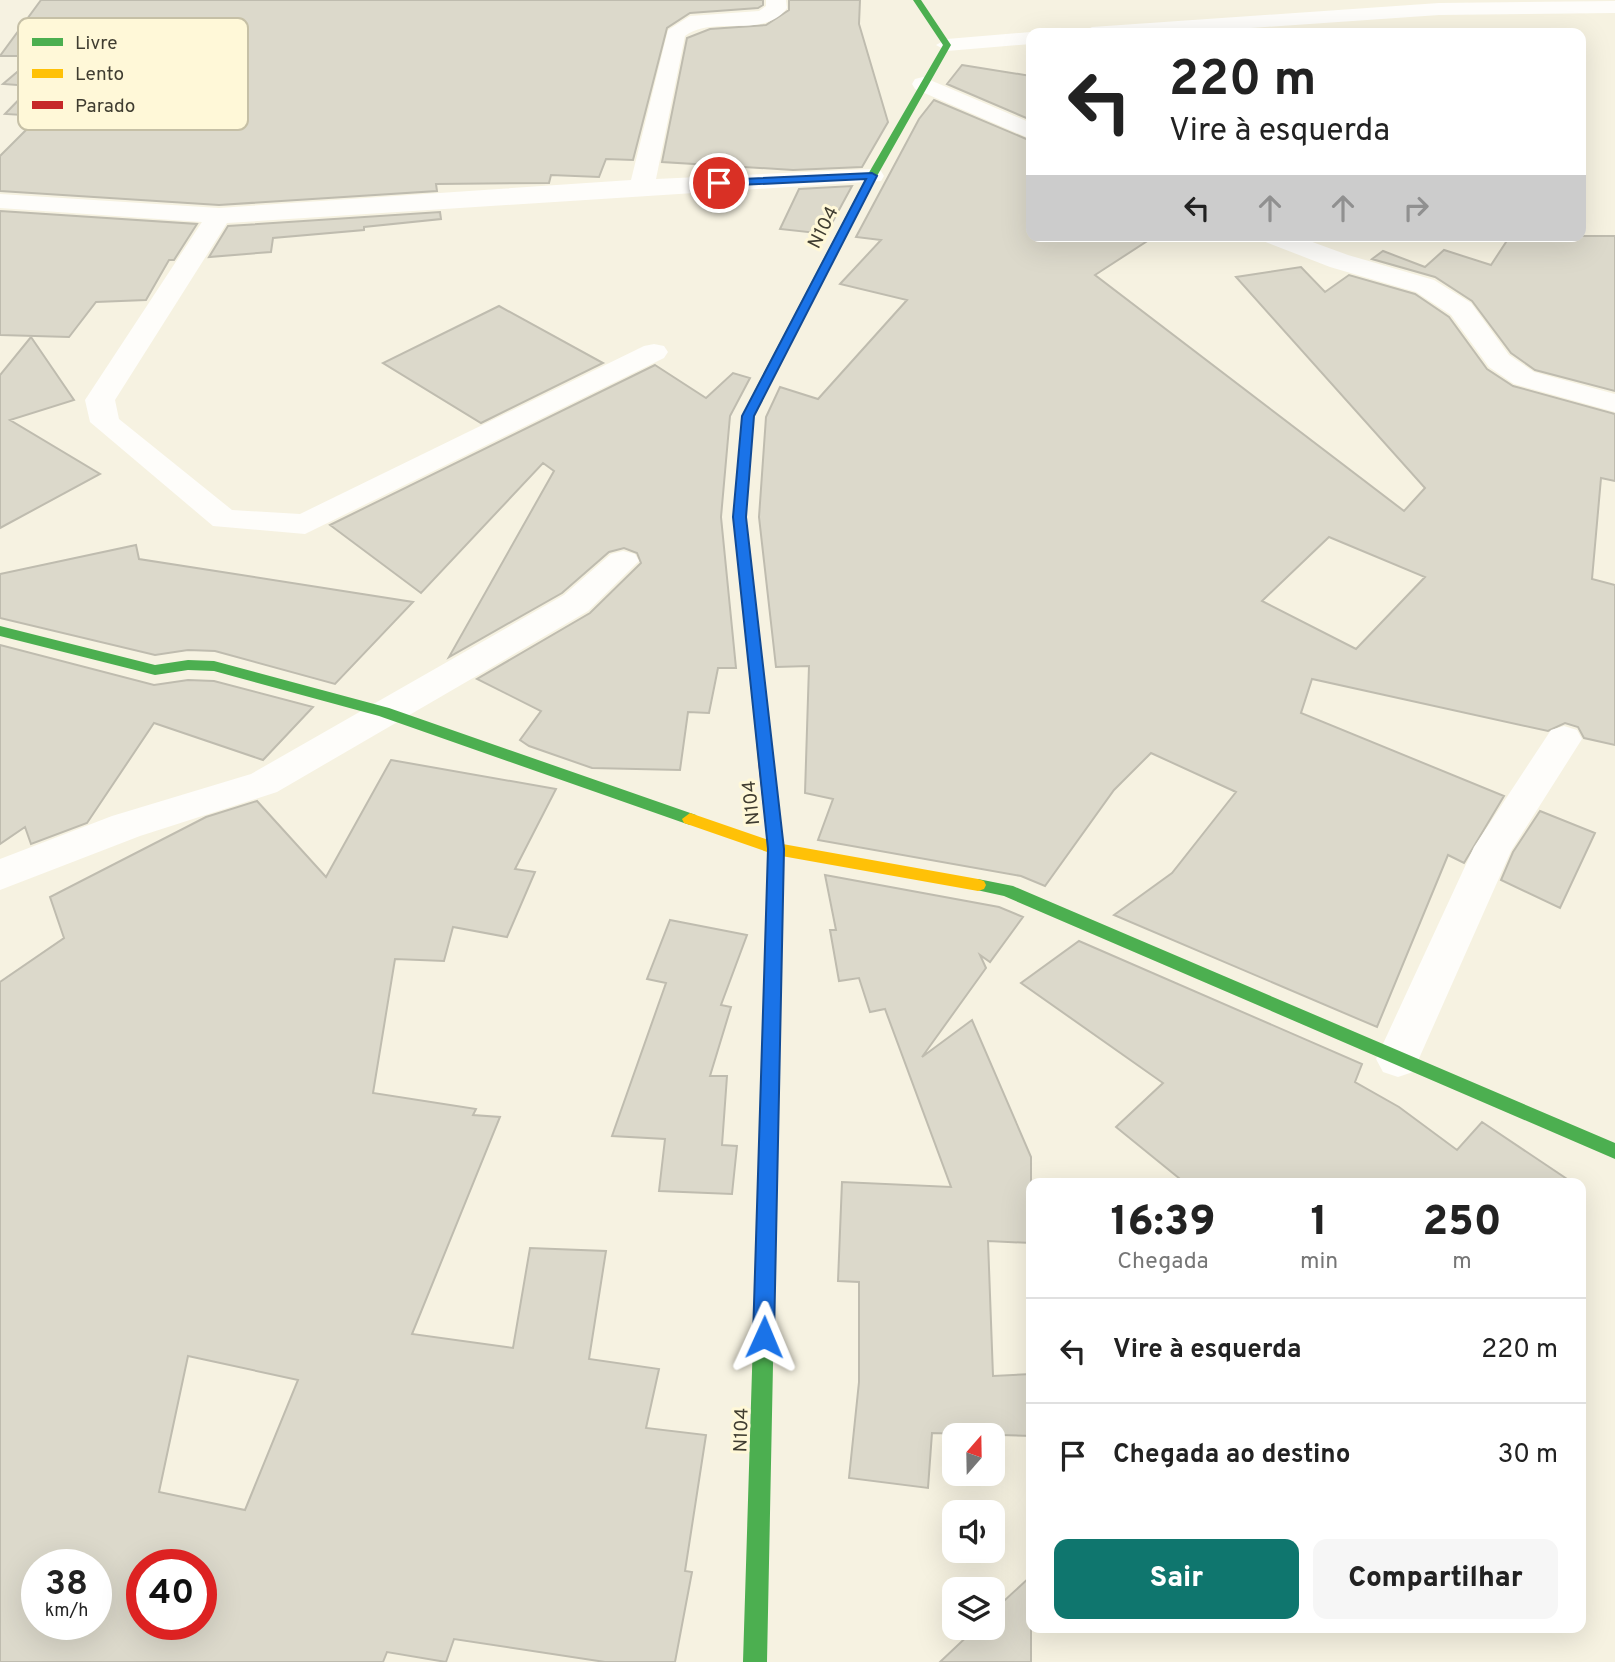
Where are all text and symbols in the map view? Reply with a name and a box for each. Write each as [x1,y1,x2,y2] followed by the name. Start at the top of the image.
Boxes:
[18,18,248,130] legend
[75,32,118,56] text: Livre
[1169,51,1316,113] text: 220 m
[1054,56,1145,147] icon: left
[75,63,124,87] text: Lento
[75,95,135,119] text: Parado
[1169,112,1390,152] text: Vire à esquerda
[689,153,749,213] pin
[700,164,738,202] icon: arrive
[1178,189,1216,227] icon: left
[1251,189,1289,227] icon: ahead
[1324,189,1362,227] icon: ahead
[1397,189,1435,227] icon: right
[803,203,845,253] street label: N104
[738,779,766,826] street label: N104
[1110,1197,1216,1250] text: 16:39
[1310,1197,1328,1250] text: 1
[1423,1197,1502,1250] text: 250
[1117,1248,1209,1277] text: Chegada
[1300,1248,1338,1277] text: min
[1452,1248,1472,1277] text: m
[727,1300,801,1374] position arrow
[1054,1332,1092,1370] icon: left
[1113,1334,1301,1367] text: Vire à esquerda
[1481,1334,1558,1367] text: 220 m
[729,1407,755,1453] street label: N104
[942,1423,1004,1486] north arrow
[942,1423,1005,1640] map controls
[1054,1437,1092,1475] icon: arrive
[1113,1439,1350,1472] text: Chegada ao destino
[1498,1439,1558,1472] text: 30 m
[942,1500,1005,1563] button: sound
[1054,1539,1299,1619] button: Sair
[1313,1539,1558,1619] button: Compartilhar
[126,1549,217,1640] speed limit sign: 40
[45,1563,88,1607] text: 38
[942,1577,1005,1640] button: layers
[45,1600,88,1623] text: km/h

